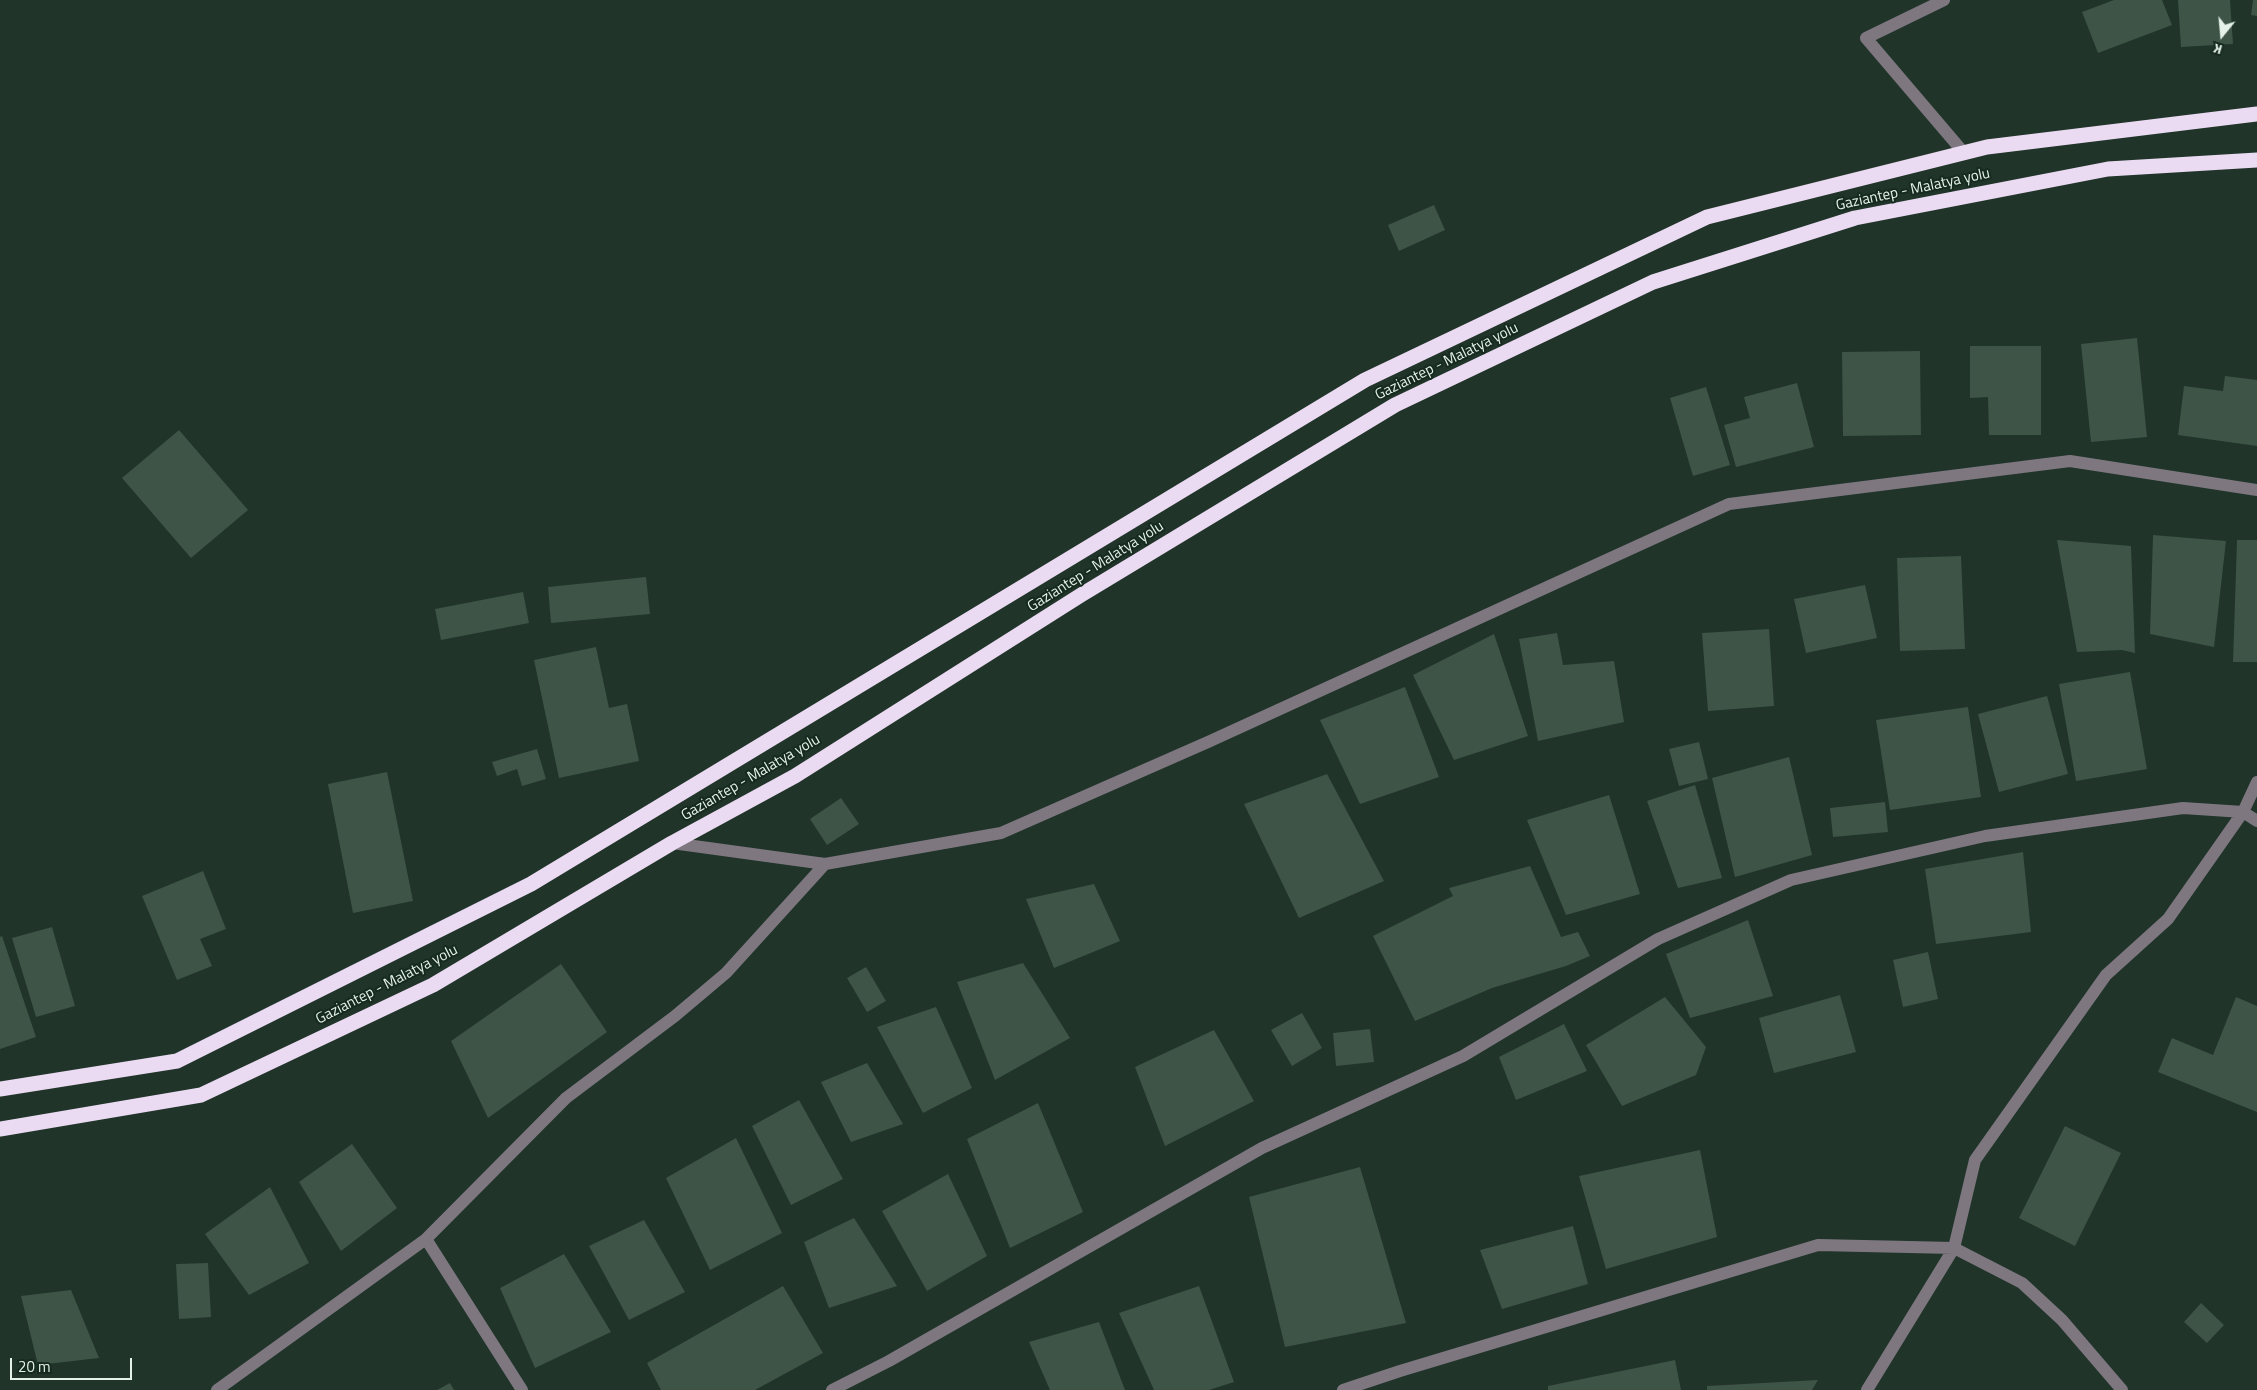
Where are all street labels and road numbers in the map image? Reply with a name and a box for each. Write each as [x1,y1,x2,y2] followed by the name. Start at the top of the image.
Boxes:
[1834,165,1992,215] street label: Gaziantep - Malatya yolu
[1372,319,1522,405] street label: Gaziantep - Malatya yolu
[1025,518,1167,616] street label: Gaziantep - Malatya yolu
[678,731,824,825] street label: Gaziantep - Malatya yolu
[313,941,461,1029] street label: Gaziantep - Malatya yolu

